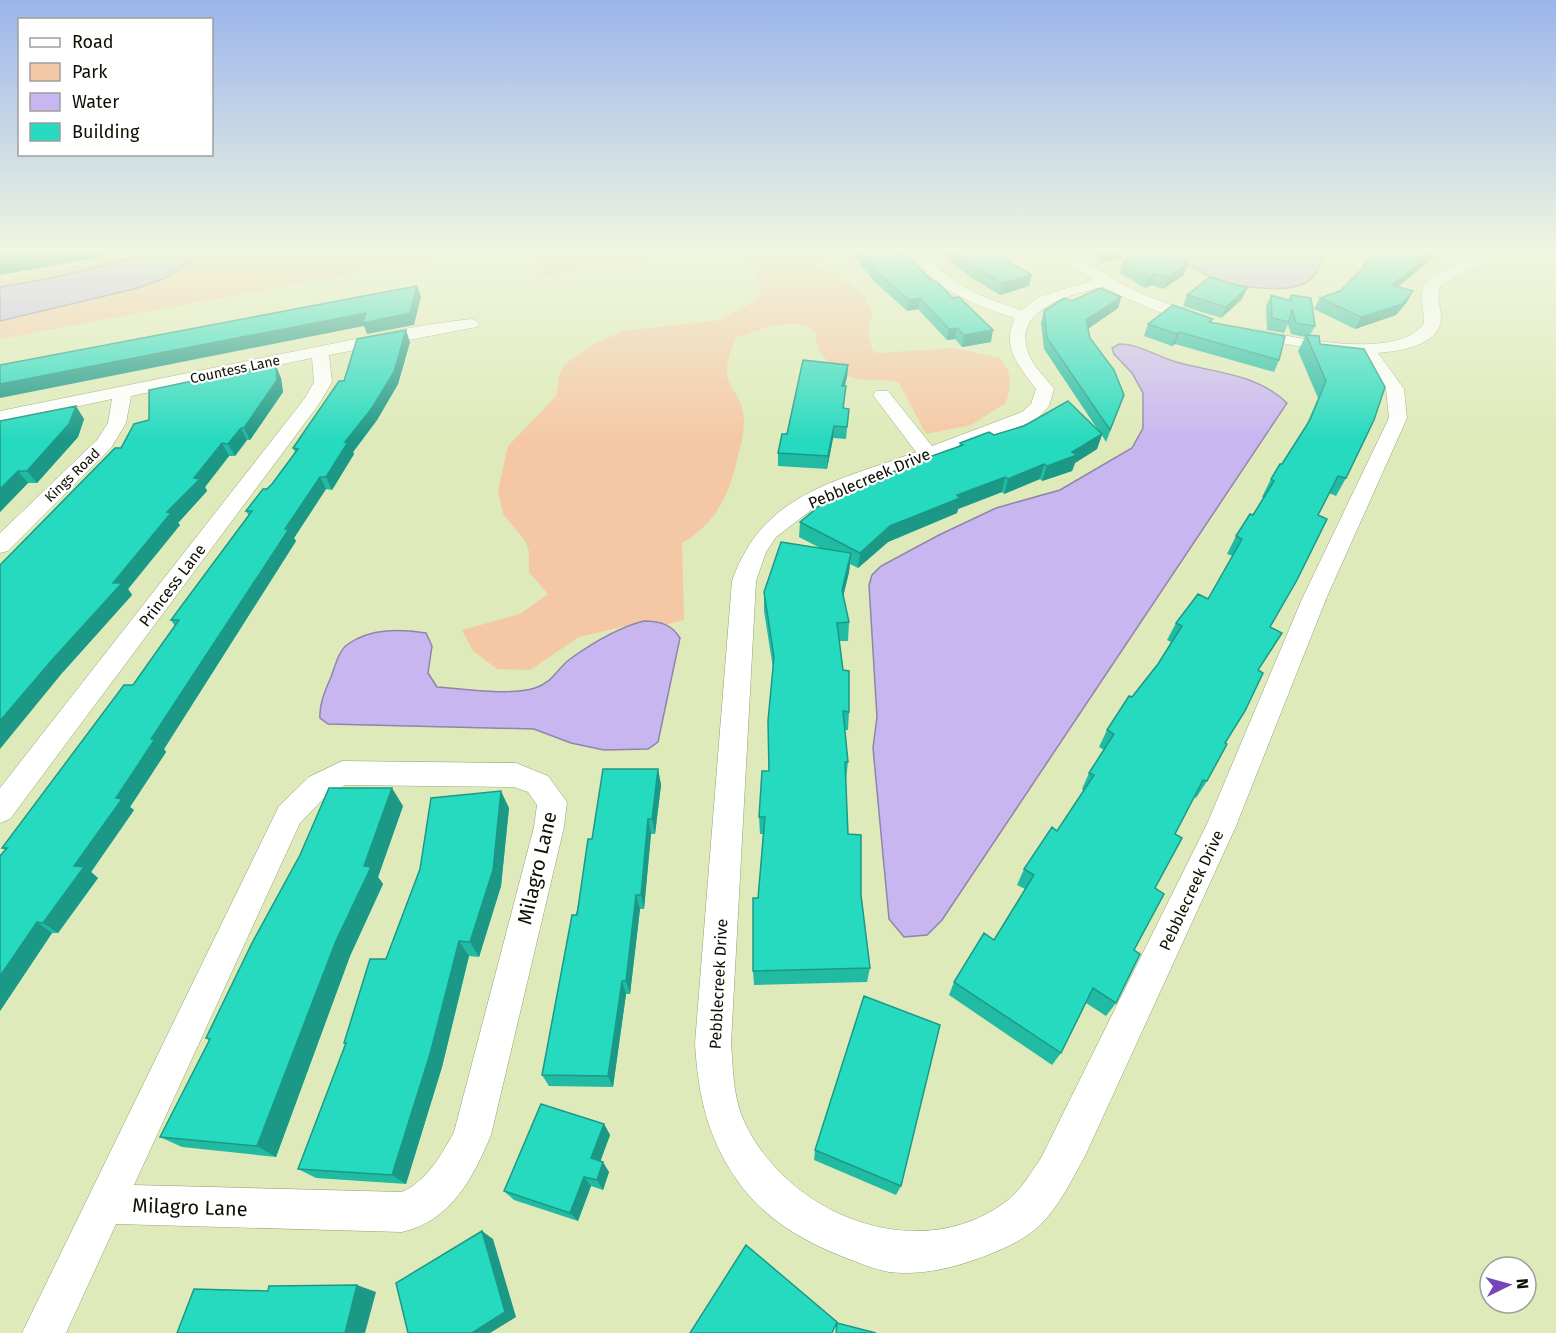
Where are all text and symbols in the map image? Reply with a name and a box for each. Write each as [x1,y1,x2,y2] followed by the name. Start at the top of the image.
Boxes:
[18,18,213,156] legend
[72,31,114,53] text: Road
[72,61,108,83] text: Park
[72,91,119,113] text: Water
[72,121,140,143] text: Building
[189,352,282,387] street label: Countess Lane
[805,444,933,513] street label: Pebblecreek Drive
[41,445,103,506] street label: Kings Road
[135,540,210,630] street label: Princess Lane
[512,809,562,927] street label: Milagro Lane
[1155,827,1228,953] street label: Pebblecreek Drive
[706,918,731,1050] street label: Pebblecreek Drive
[132,1193,248,1221] street label: Milagro Lane
[1478,1255,1538,1315] north arrow
[1513,1278,1532,1290] text: N

